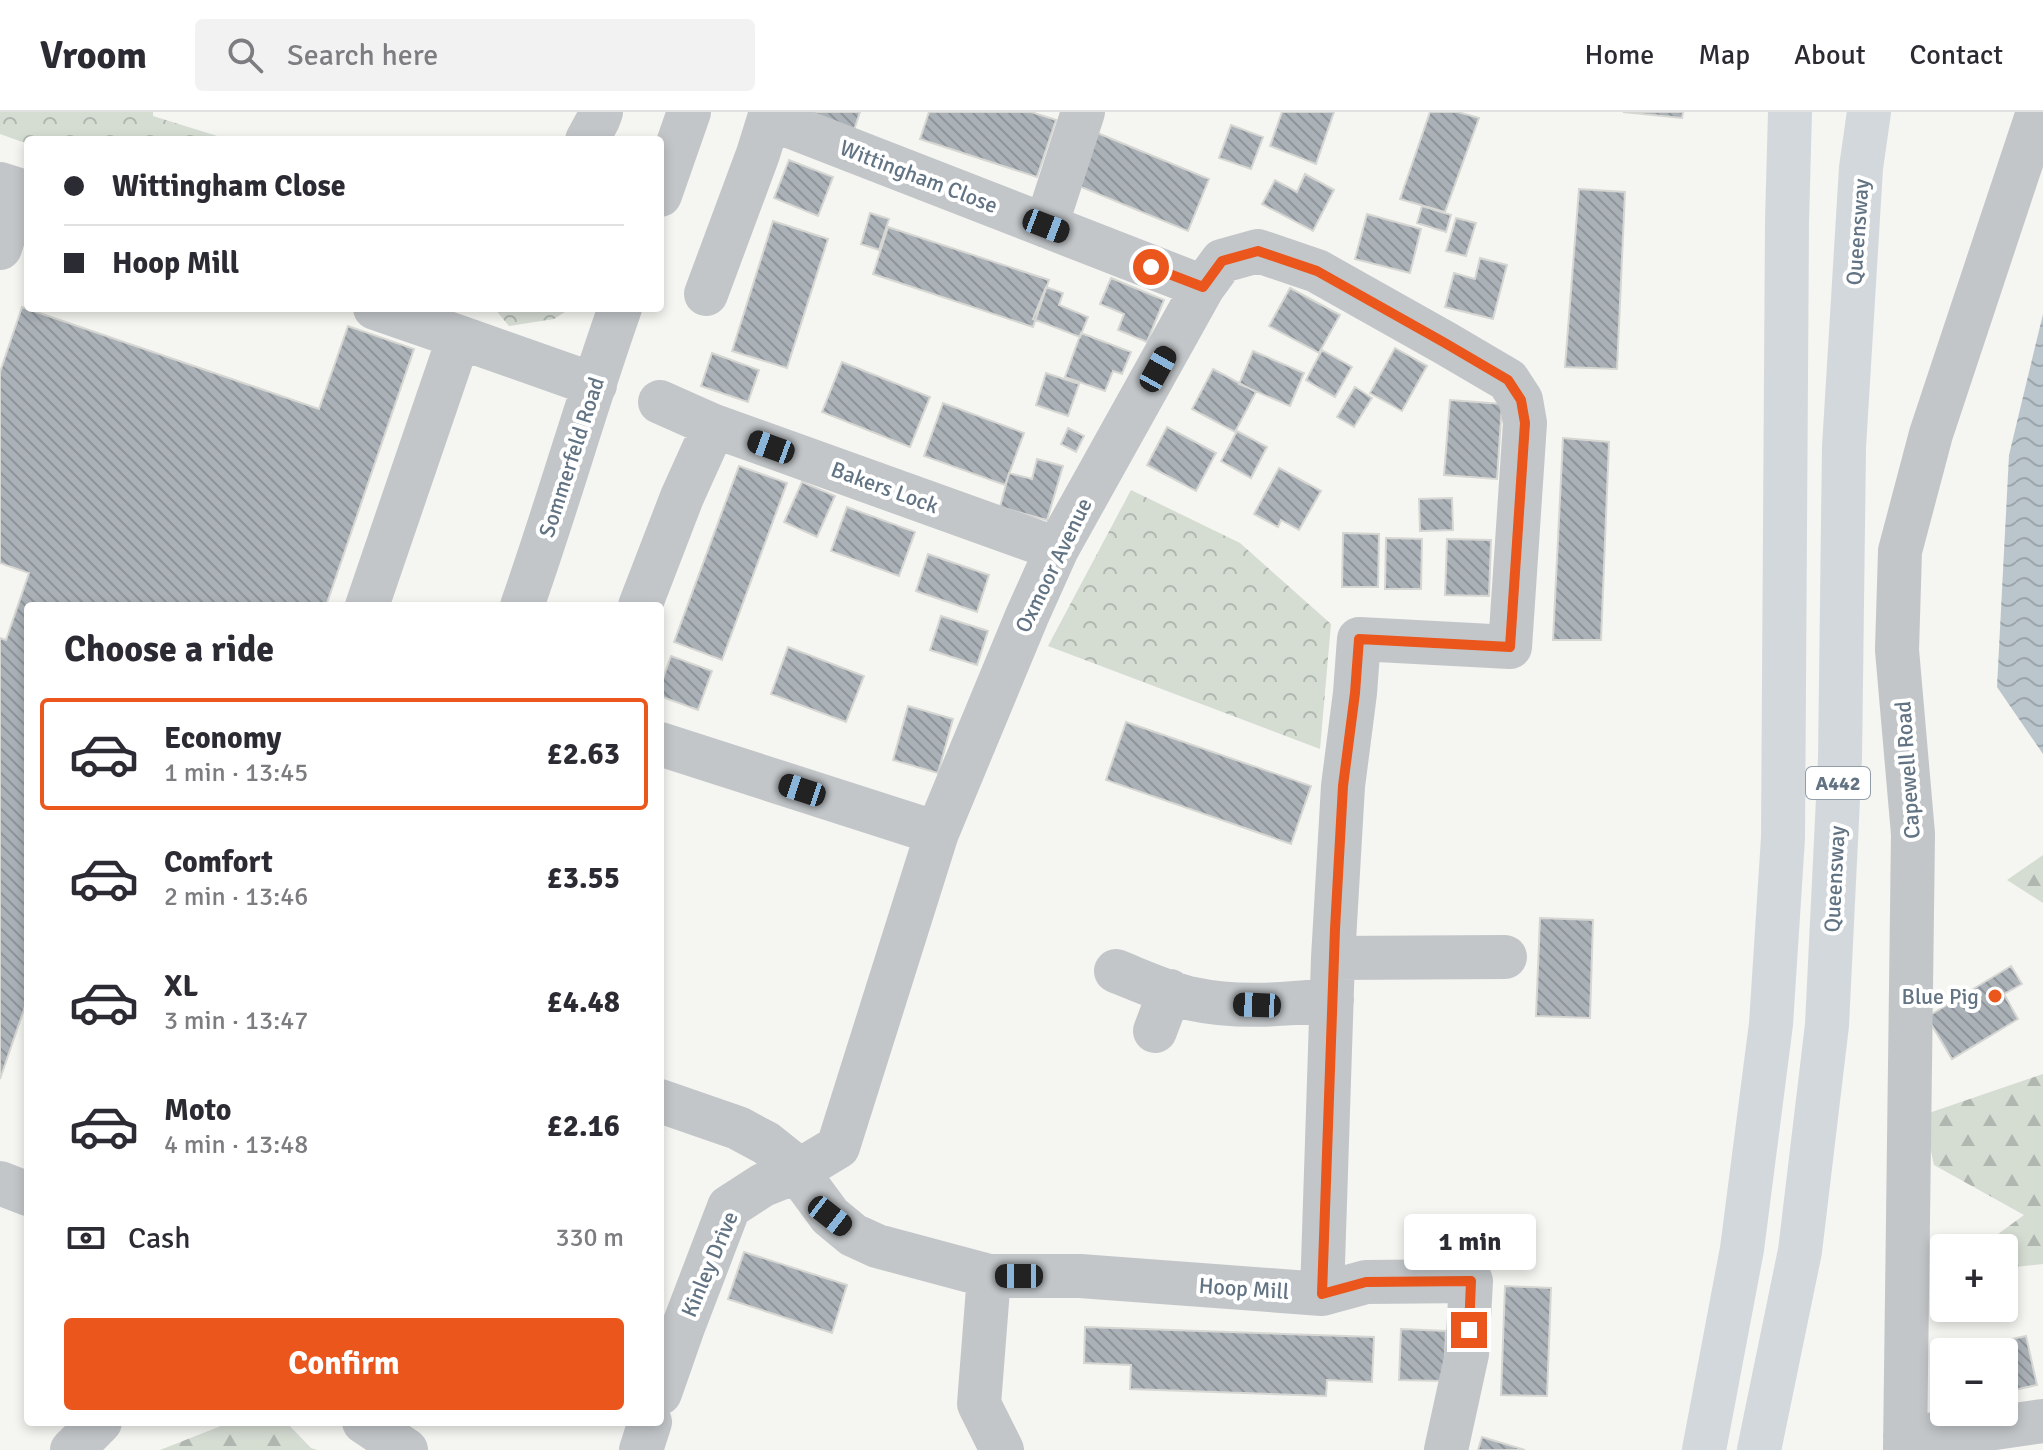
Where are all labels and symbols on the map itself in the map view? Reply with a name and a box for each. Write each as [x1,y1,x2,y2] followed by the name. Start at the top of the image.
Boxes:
[836,134,1002,219] street label: Wittingham Close
[1840,177,1875,286] street label: Queensway
[1019,206,1073,246] car
[1133,249,1169,285] route start
[1136,342,1180,396] car
[533,374,610,541] street label: Sommerfeld Road
[744,428,798,466] car
[827,456,942,519] street label: Bakers Lock
[1009,493,1098,637] street label: Oxmoor Avenue
[1889,700,1926,840] street label: Capewell Road
[1806,767,1870,799] road number: A442
[775,771,829,809] car
[1818,824,1851,933] street label: Queensway
[1902,983,1979,1010] place label: Blue Pig
[1986,987,2004,1005] marker: Blue Pig
[1233,992,1281,1018] car
[804,1192,856,1240] car
[675,1207,744,1321] street label: Kinley Drive
[1403,1214,1535,1270] callout: 1 min
[995,1264,1043,1288] car
[1198,1272,1290,1305] street label: Hoop Mill
[1451,1312,1487,1348] route end

